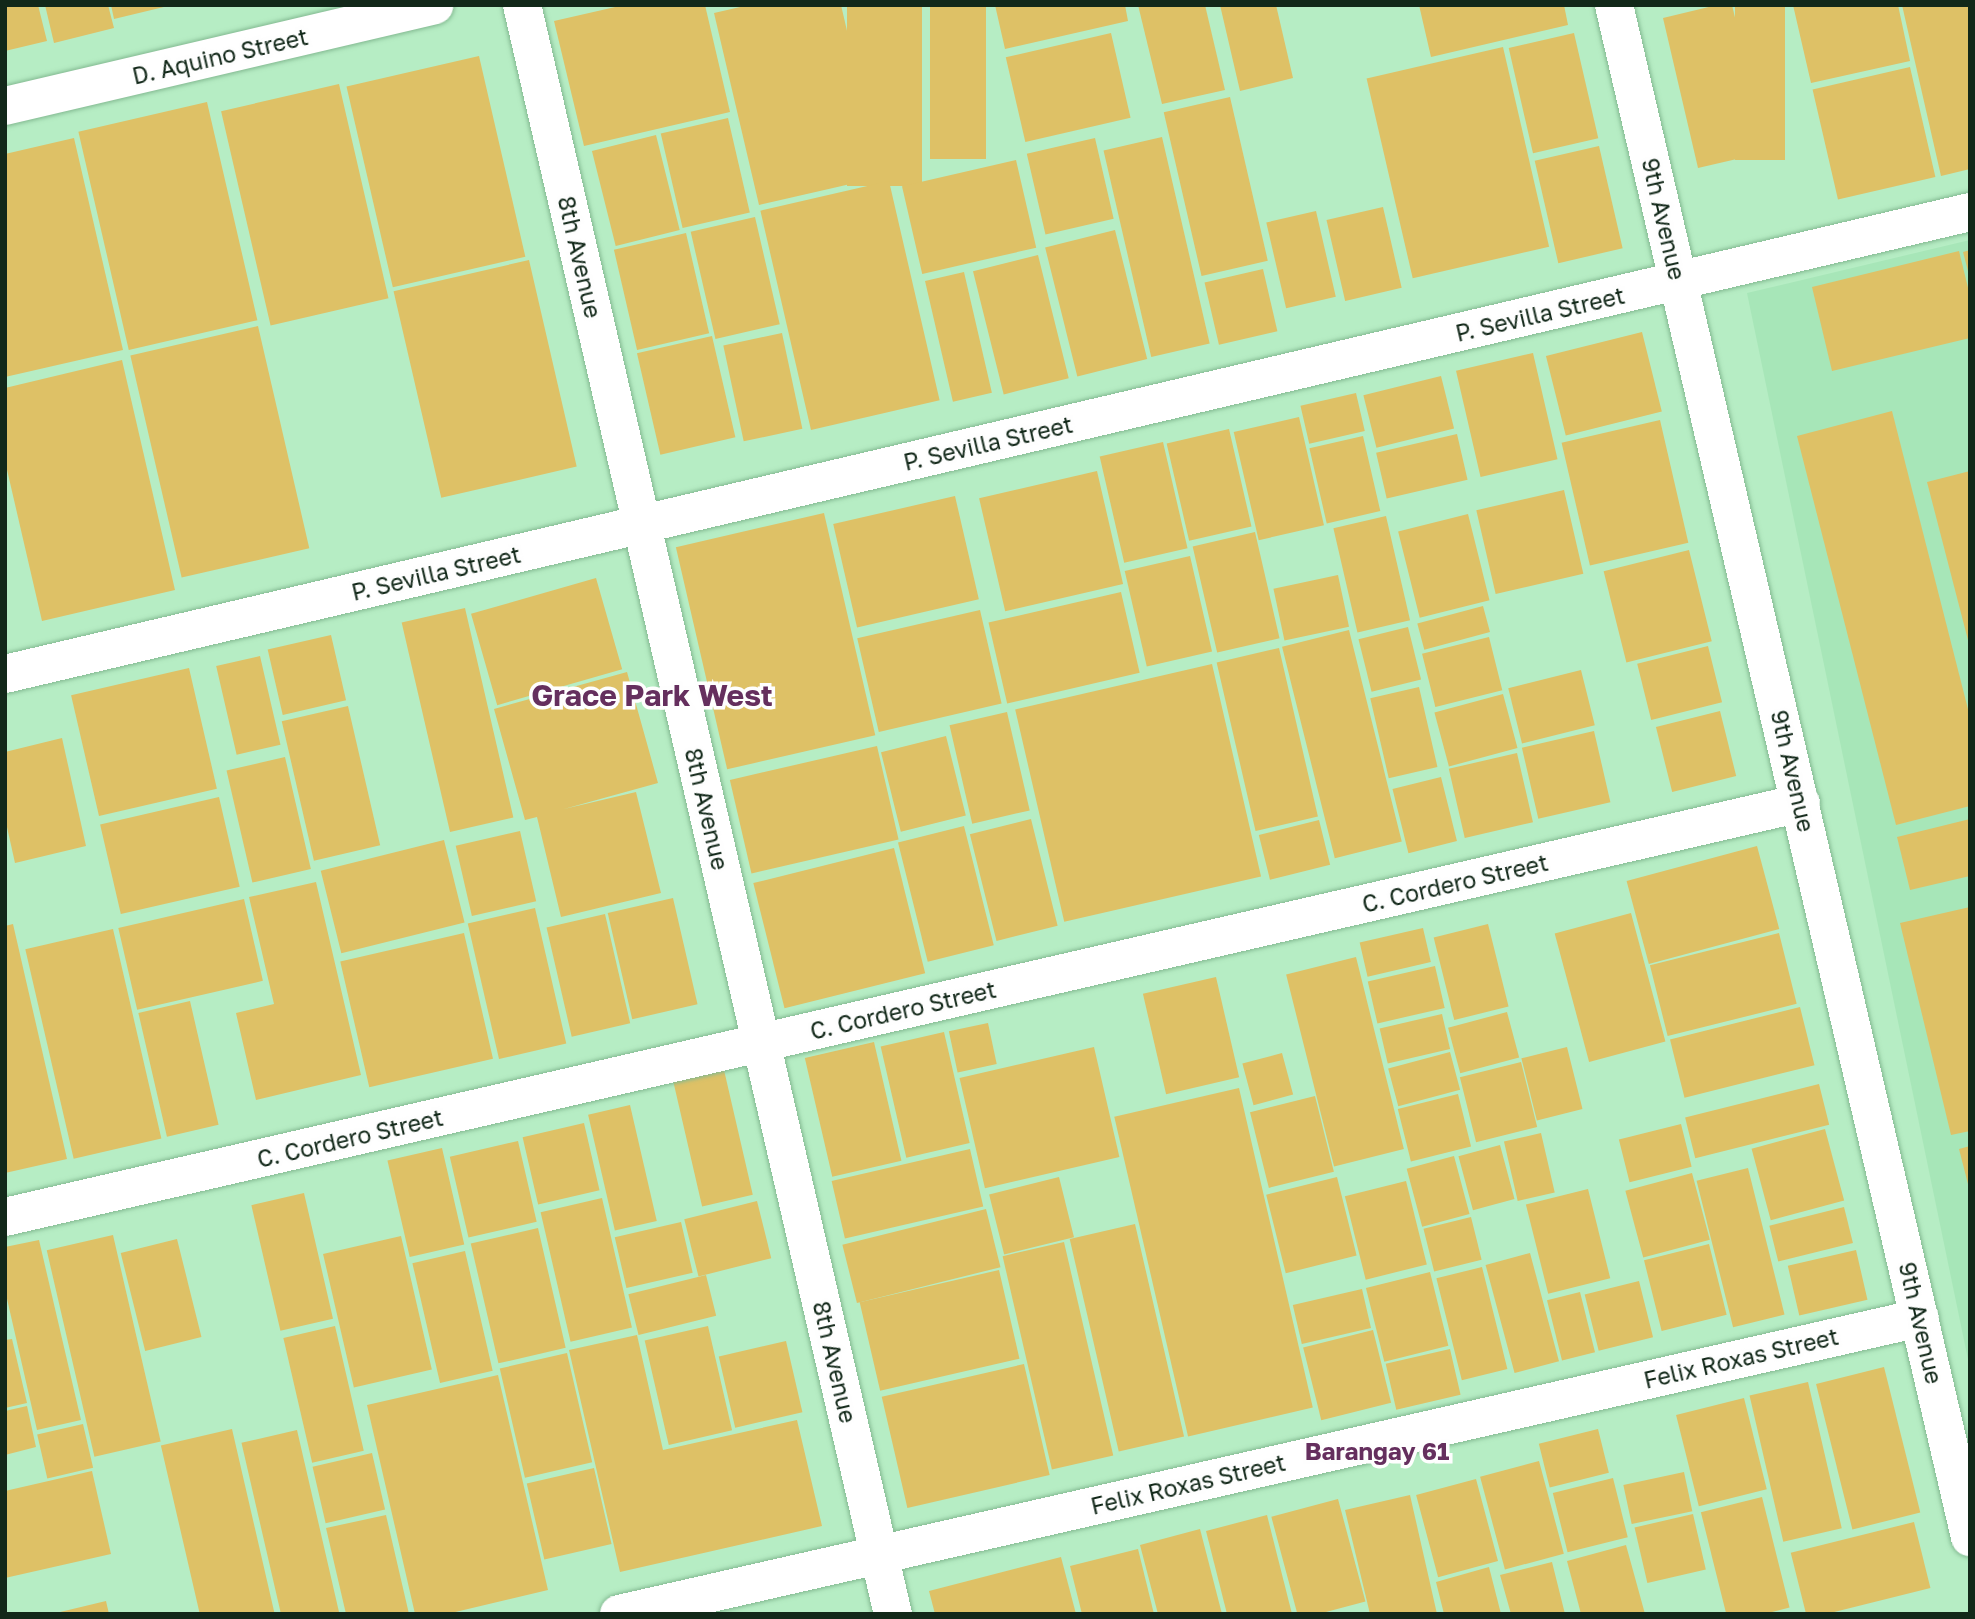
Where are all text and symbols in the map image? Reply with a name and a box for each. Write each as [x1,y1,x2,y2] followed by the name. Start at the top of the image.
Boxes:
[129,22,311,90] street label: D. Aquino Street
[1637,155,1691,283] street label: 9th Avenue
[553,193,607,321] street label: 8th Avenue
[1453,281,1627,347] street label: P. Sevilla Street
[901,410,1075,476] street label: P. Sevilla Street
[349,540,523,606] street label: P. Sevilla Street
[531,677,773,713] district label: Grace Park West
[1766,707,1820,835] street label: 9th Avenue
[680,745,734,873] street label: 8th Avenue
[1359,848,1551,918] street label: C. Cordero Street
[807,975,999,1045] street label: C. Cordero Street
[254,1103,446,1173] street label: C. Cordero Street
[1894,1259,1948,1387] street label: 9th Avenue
[808,1298,862,1426] street label: 8th Avenue
[1641,1322,1841,1394] street label: Felix Roxas Street
[1305,1437,1449,1465] district label: Barangay 61
[1088,1448,1288,1520] street label: Felix Roxas Street

